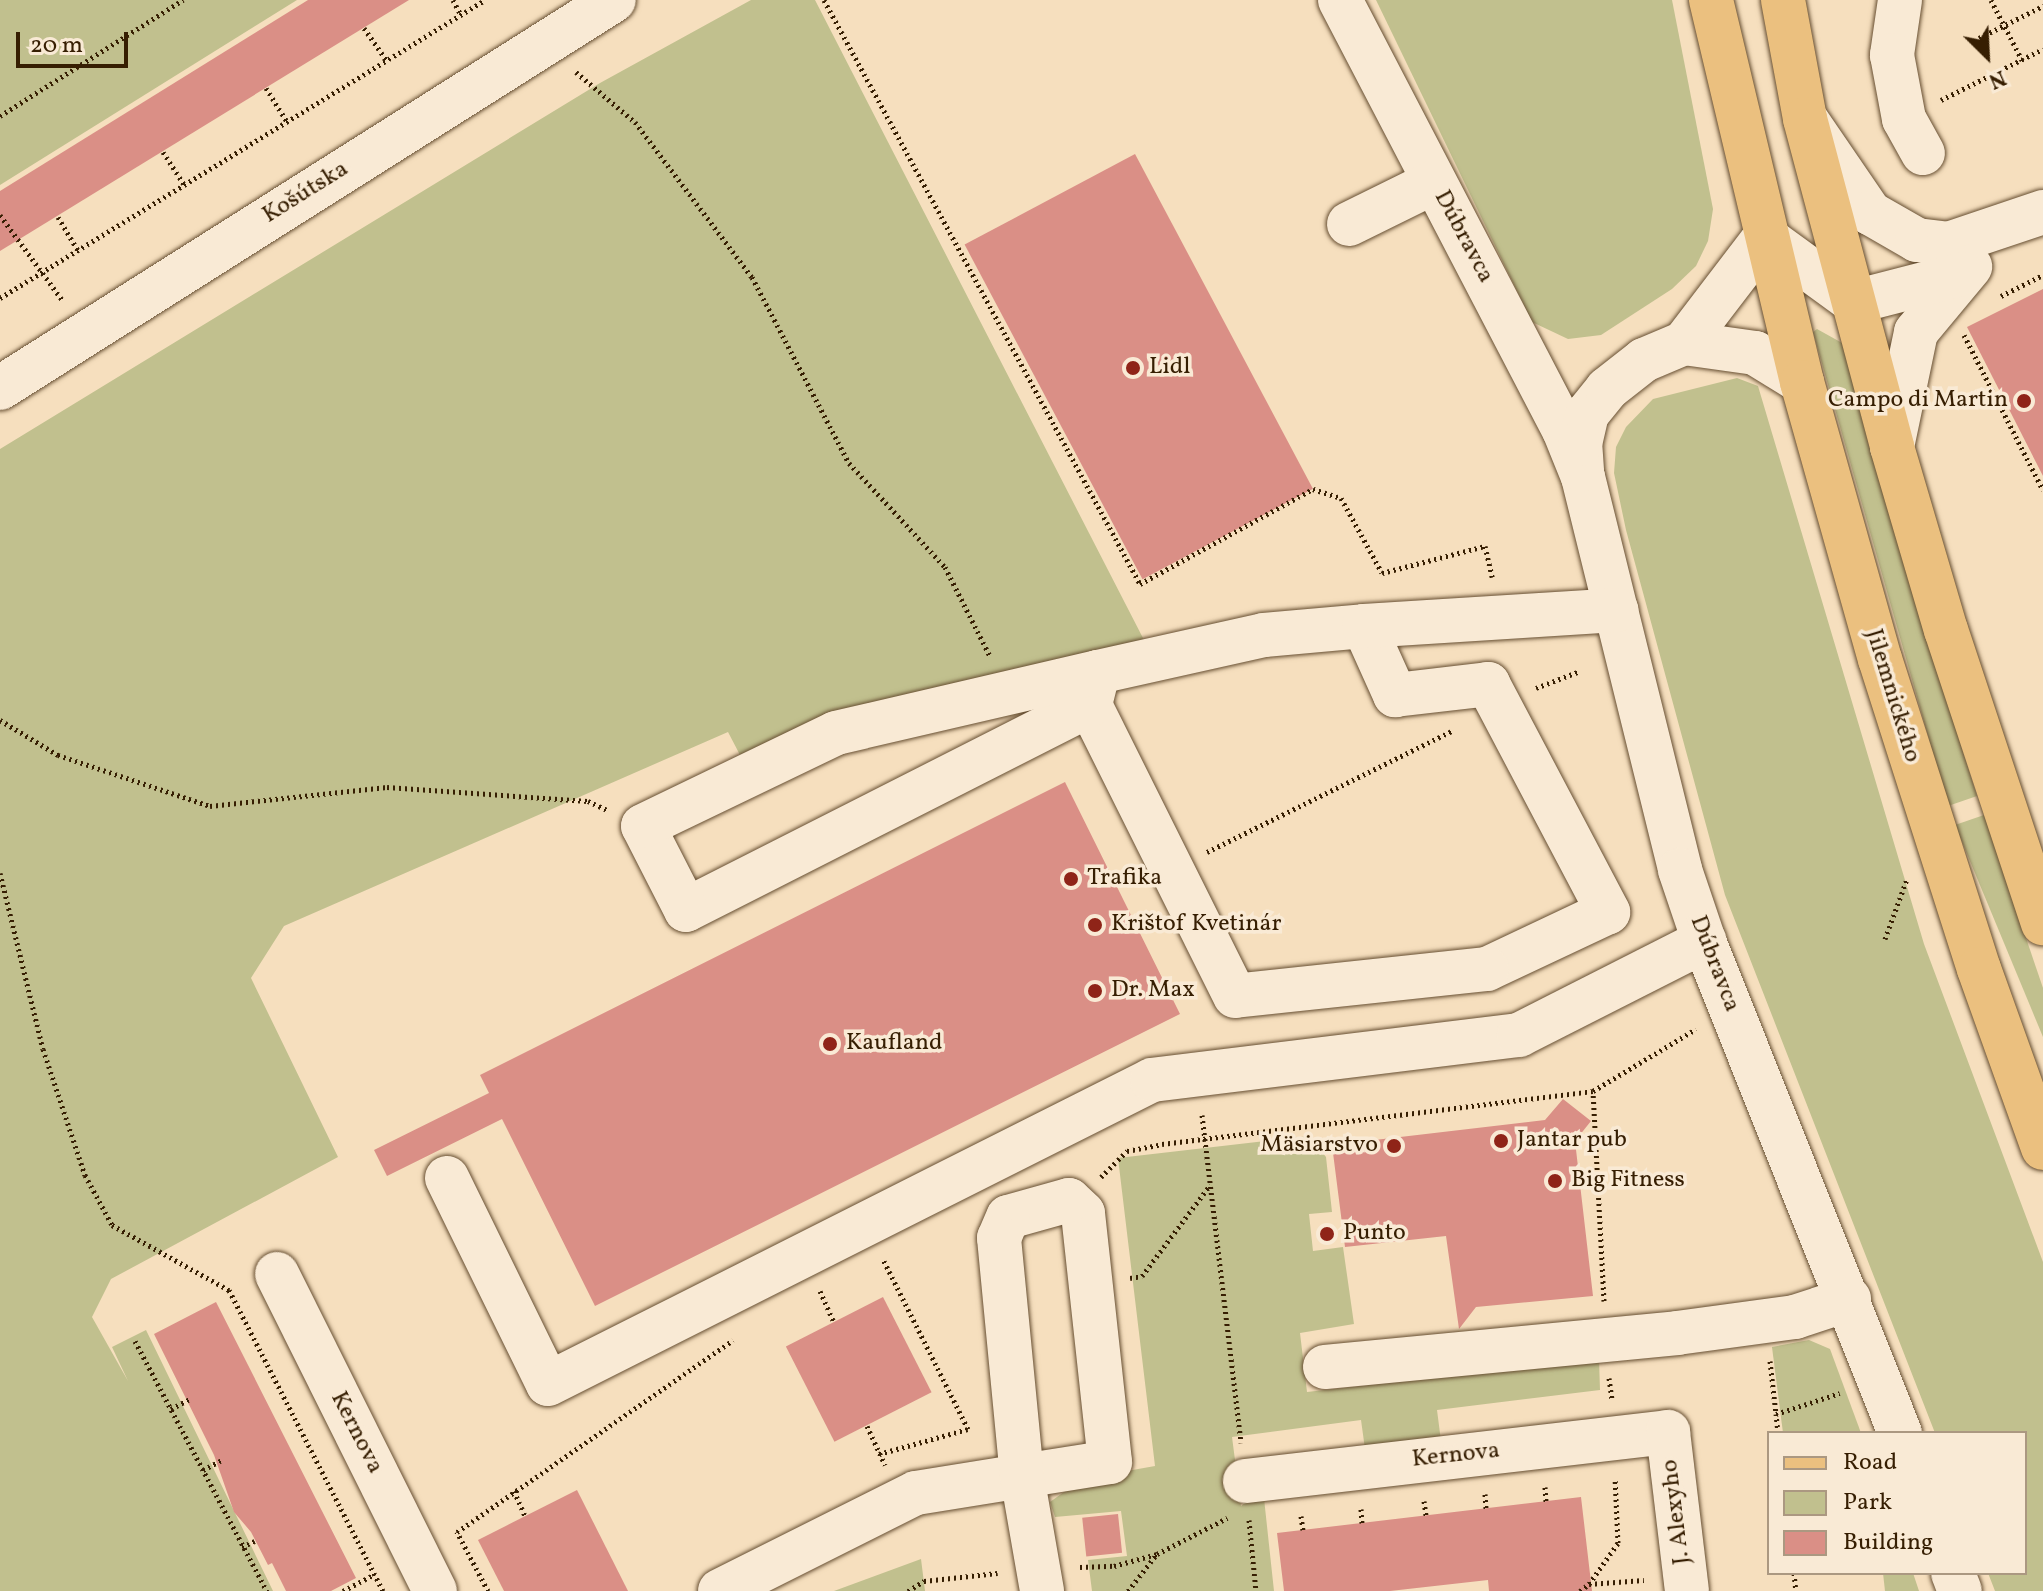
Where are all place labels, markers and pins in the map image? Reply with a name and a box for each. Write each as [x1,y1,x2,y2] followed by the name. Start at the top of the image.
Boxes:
[1149,354,1190,382] place label: Lidl
[1124,359,1142,377] marker: Lidl
[1828,387,2008,415] place label: Campo di Martin
[2015,392,2033,410] marker: Campo di Martin
[1087,865,1162,893] place label: Trafika
[1062,870,1080,888] marker: Trafika
[1111,911,1279,939] place label: Krištof Kvetinár
[1086,916,1104,934] marker: Krištof Kvetinár
[1111,977,1195,1005] place label: Dr. Max
[1086,982,1104,1000] marker: Dr. Max
[846,1030,943,1058] place label: Kaufland
[821,1035,839,1053] marker: Kaufland
[1517,1127,1627,1155] place label: Jantar pub
[1260,1132,1378,1160] place label: Mäsiarstvo
[1492,1132,1510,1150] marker: Jantar pub
[1385,1137,1403,1155] marker: Mäsiarstvo
[1571,1167,1685,1195] place label: Big Fitness
[1546,1172,1564,1190] marker: Big Fitness
[1343,1220,1406,1248] place label: Punto
[1318,1225,1336,1243] marker: Punto

